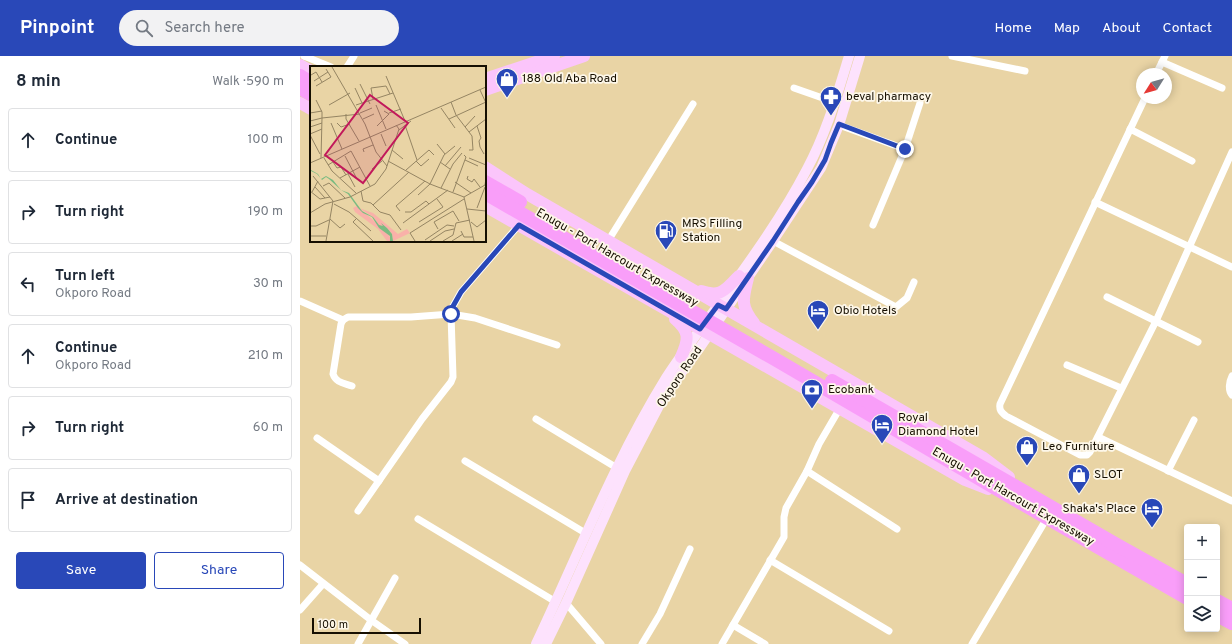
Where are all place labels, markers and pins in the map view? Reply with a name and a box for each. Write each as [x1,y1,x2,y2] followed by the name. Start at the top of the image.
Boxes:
[494,66,520,99] shop icon: 188 Old Aba Road
[522,71,617,87] place label: 188 Old Aba Road
[818,84,844,117] pharmacy icon: beval pharmacy
[846,89,931,105] place label: beval pharmacy
[682,216,742,246] place label: MRS Filling Station
[653,218,679,251] fuel station icon: MRS Filling Station
[805,298,831,331] hotel icon: Obio Hotels
[834,303,897,319] place label: Obio Hotels
[799,377,825,410] bank icon: Ecobank
[828,382,874,398] place label: Ecobank
[898,410,978,440] place label: Royal Diamond Hotel
[869,412,895,445] hotel icon: Royal Diamond Hotel
[1014,434,1040,467] shop icon: Leo Furniture
[1042,439,1114,455] place label: Leo Furniture
[1066,462,1092,495] shop icon: SLOT
[1094,467,1123,483] place label: SLOT
[1139,496,1165,529] hotel icon: Shaka's Place
[1063,501,1136,517] place label: Shaka's Place

